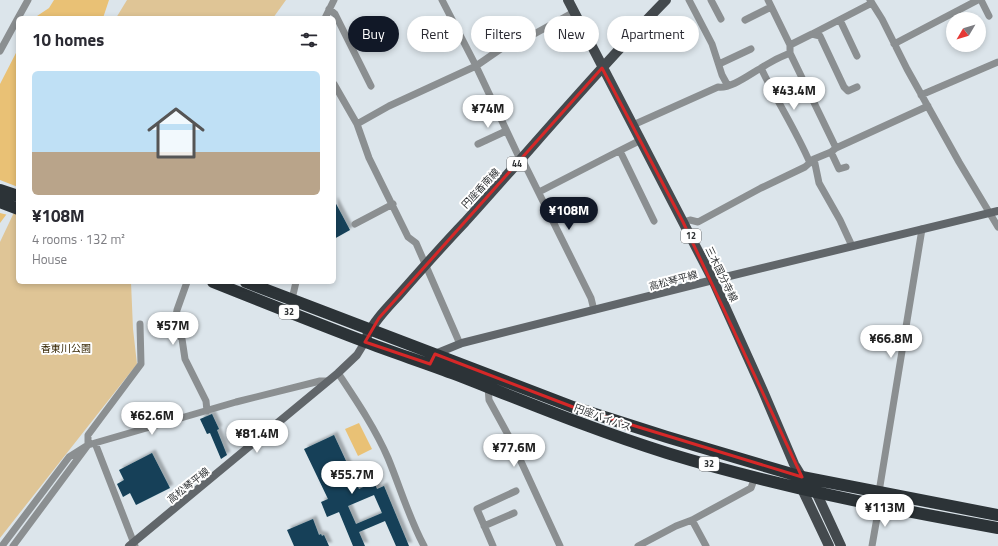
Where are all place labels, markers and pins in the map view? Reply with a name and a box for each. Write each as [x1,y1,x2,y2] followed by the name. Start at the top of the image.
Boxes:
[761,77,827,111] pin: ¥43.4M
[464,95,512,129] pin: ¥74M
[541,197,597,231] pin: ¥108M
[149,312,197,346] pin: ¥57M
[858,325,924,359] pin: ¥66.8M
[119,402,185,436] pin: ¥62.6M
[224,420,290,454] pin: ¥81.4M
[481,434,547,468] pin: ¥77.6M
[319,461,385,495] pin: ¥55.7M
[857,494,913,528] pin: ¥113M

